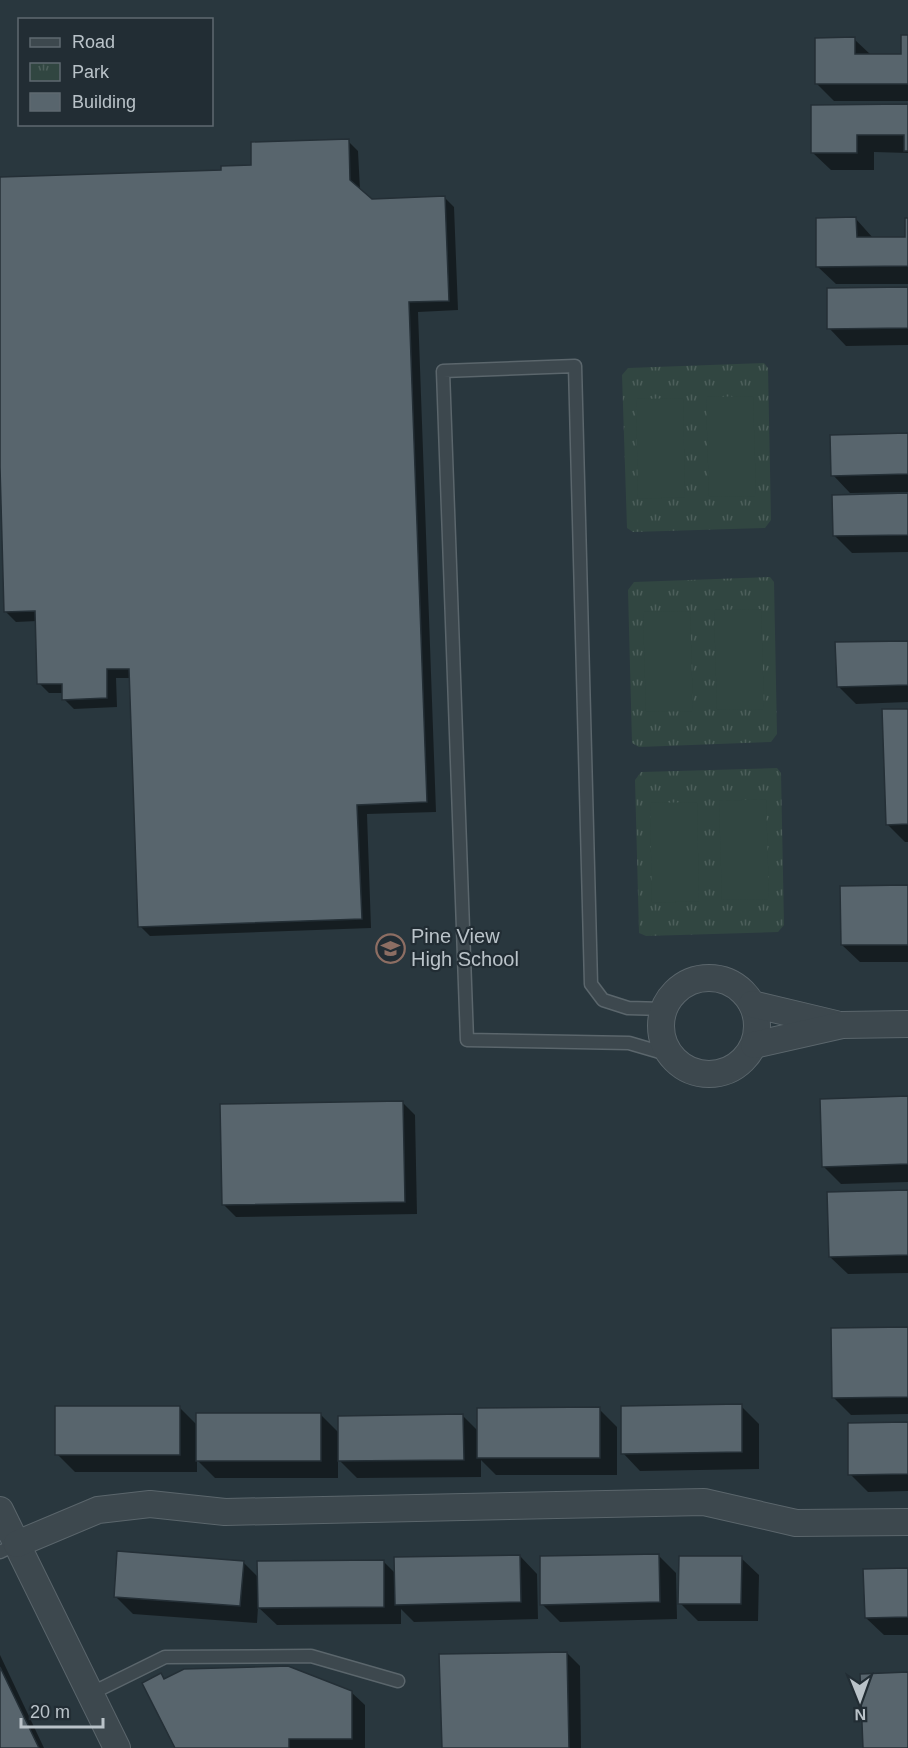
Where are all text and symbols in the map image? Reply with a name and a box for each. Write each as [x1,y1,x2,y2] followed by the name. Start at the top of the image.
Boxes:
[18,18,213,126] legend
[72,32,115,52] text: Road
[72,62,110,82] text: Park
[72,92,136,112] text: Building
[411,925,519,970] place label: Pine View High School
[374,932,406,964] school or university icon: Pine View High School
[830,1670,890,1730] north arrow
[21,1691,104,1729] scale bar
[30,1702,70,1722] text: 20 m
[854,1706,866,1723] text: N

